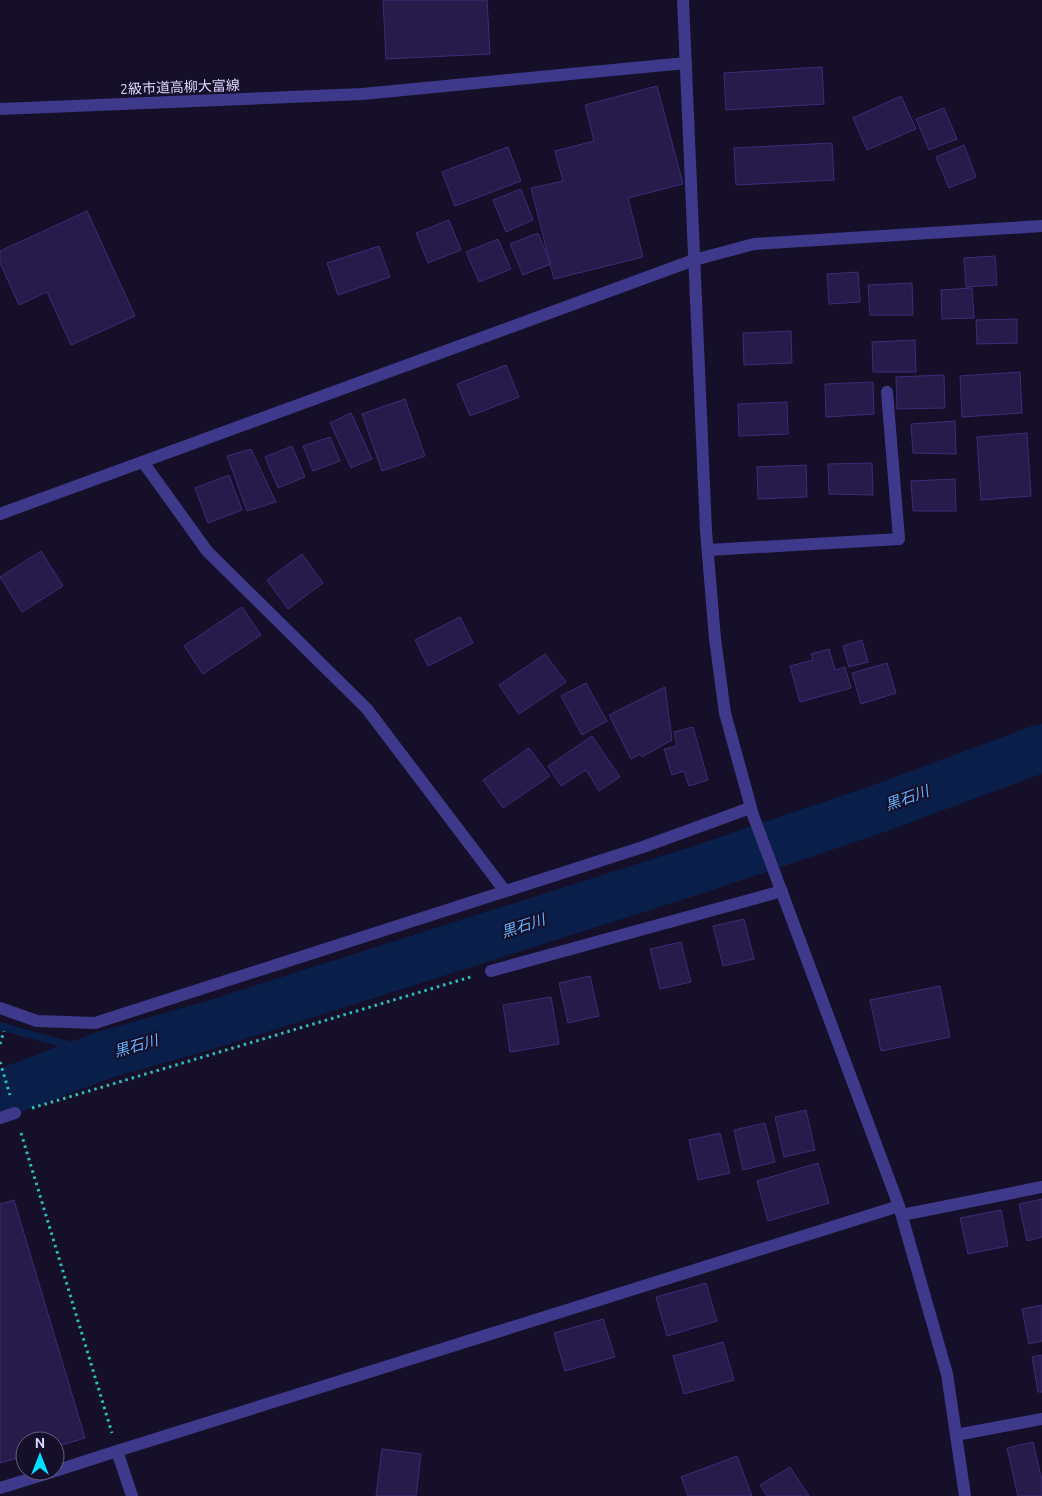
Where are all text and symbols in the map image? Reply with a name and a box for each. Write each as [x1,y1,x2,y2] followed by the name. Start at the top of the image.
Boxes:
[120,77,240,97] street label: 2級市道高柳大富線
[883,781,933,813] water label: 黒石川
[499,910,549,941] water label: 黒石川
[112,1031,162,1060] water label: 黒石川
[15,1431,65,1481] north arrow
[35,1435,45,1451] text: N

